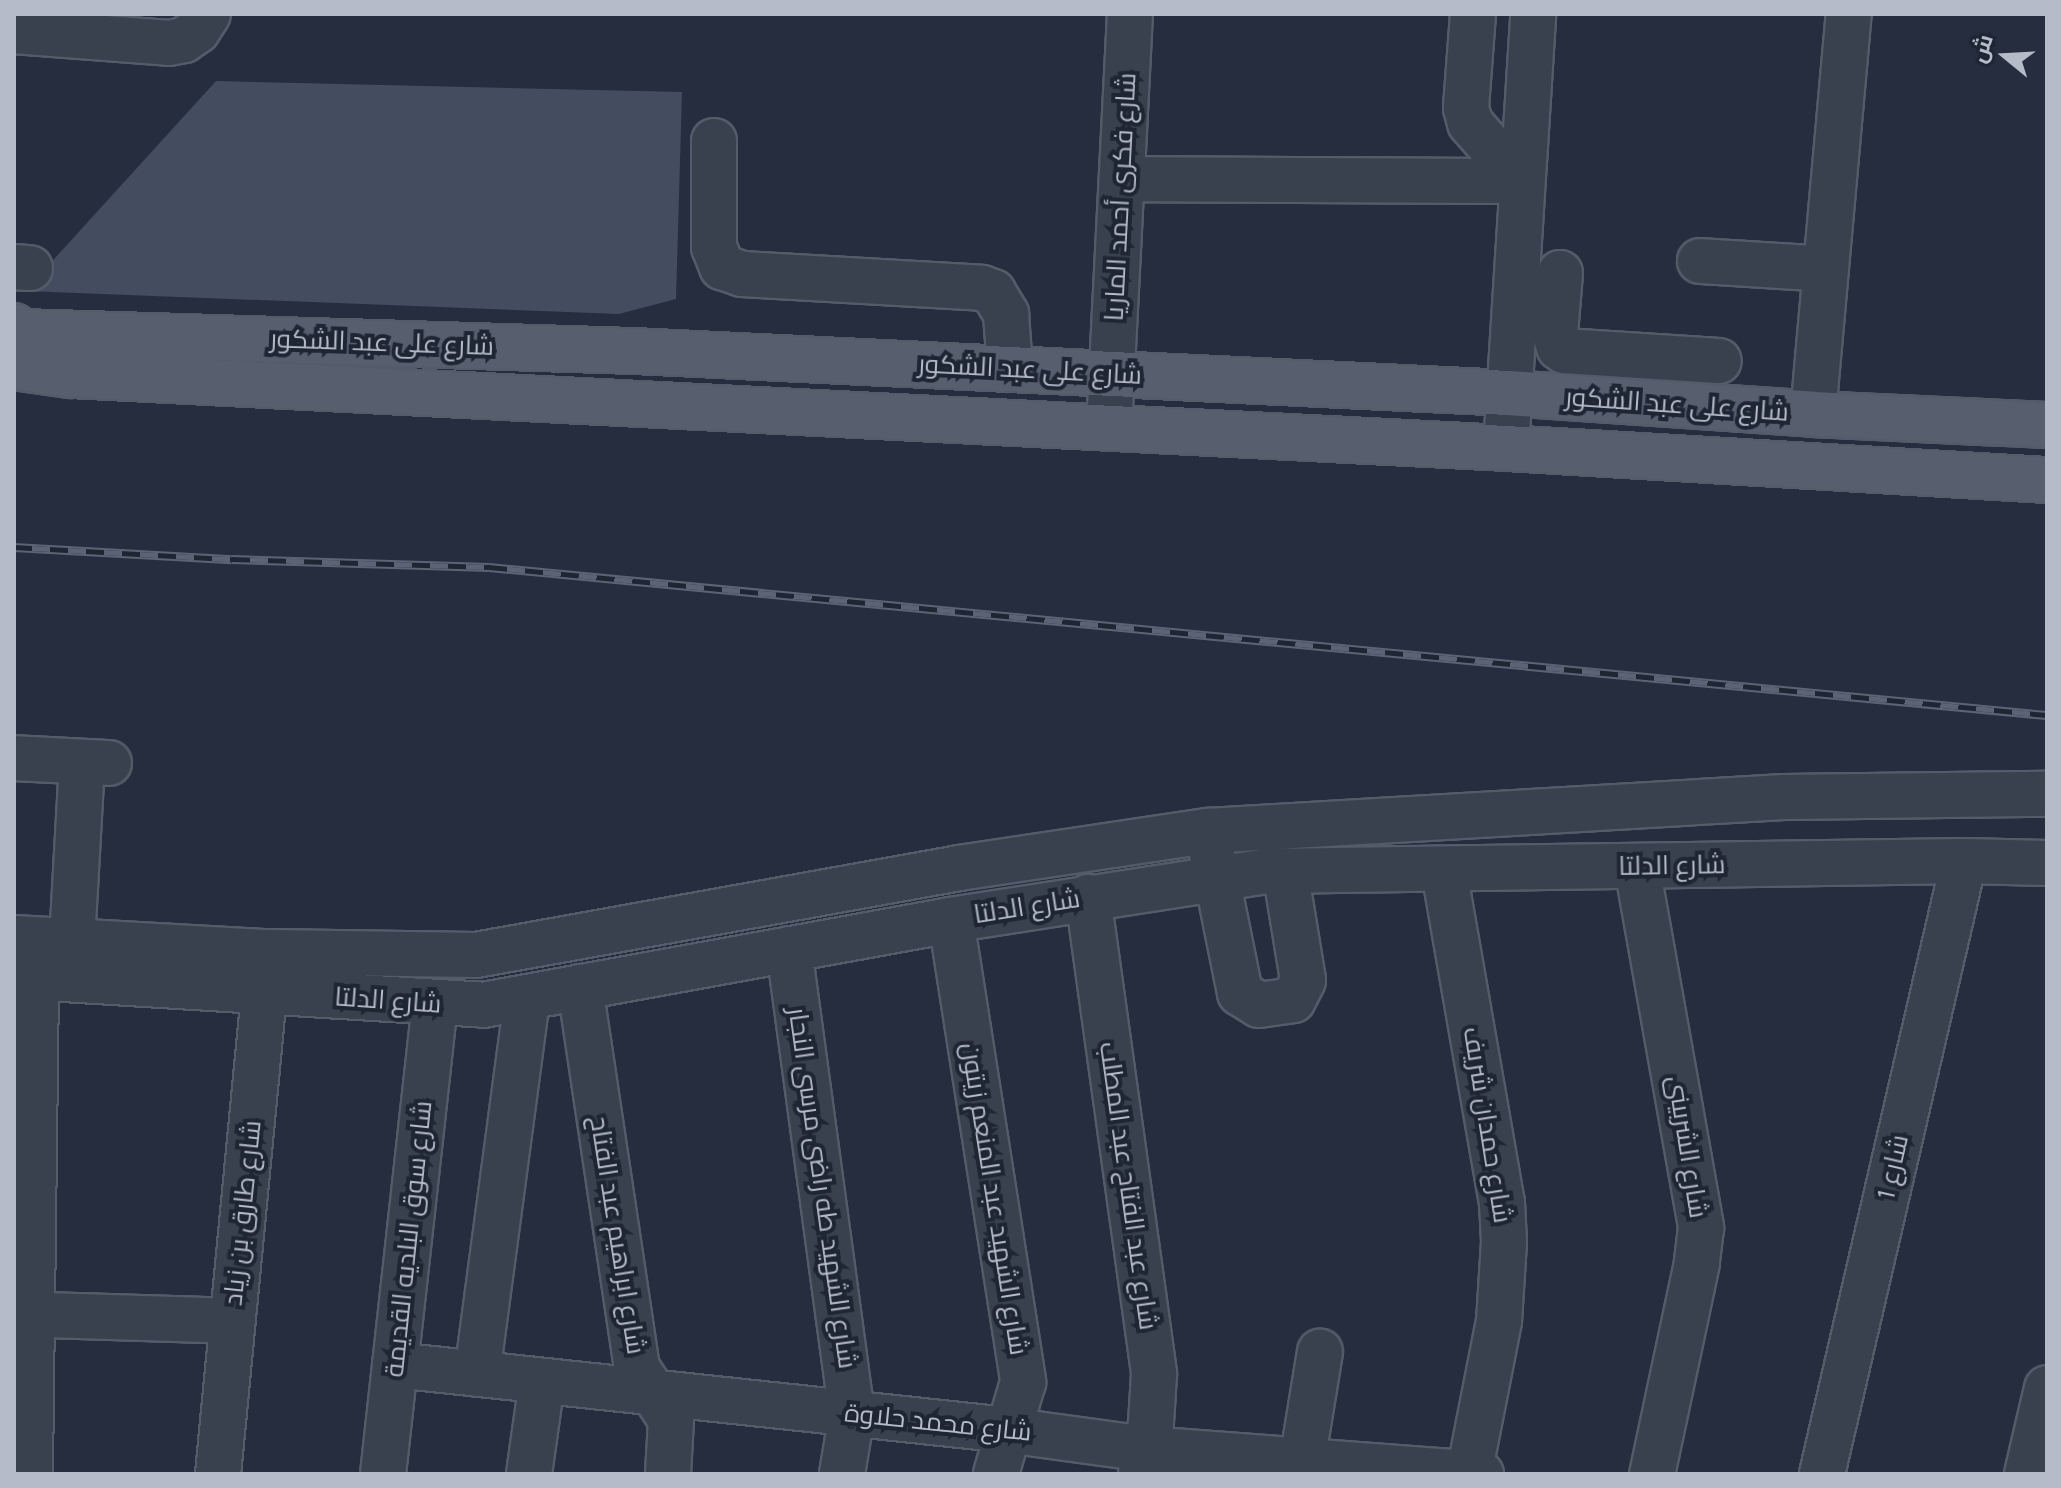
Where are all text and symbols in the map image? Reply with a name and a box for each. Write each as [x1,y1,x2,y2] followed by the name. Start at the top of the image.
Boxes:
[1965,16,2045,96] north arrow
[1965,31,1999,66] text: ش
[1099,72,1143,322] street label: شارع فكرى أحمد الماريا
[269,323,495,363] street label: شارع على عبد الشكور
[917,349,1143,391] street label: شارع على عبد الشكور
[1564,382,1790,428] street label: شارع على عبد الشكور
[1618,849,1726,883] street label: شارع الدلتا
[972,883,1082,931] street label: شارع الدلتا
[334,982,442,1020] street label: شارع الدلتا
[781,1005,863,1371] street label: شارع الشهيد طه راضى مرسى النجار
[1456,1025,1518,1225] street label: شارع حمدان شريف
[954,1040,1034,1358] street label: شارع الشهيد عبد المنعم زيتون
[1092,1040,1164,1332] street label: شارع عبد الفتاح عبد المطلب
[1660,1074,1714,1220] street label: شارع الشربينى
[379,1099,439,1379] street label: شارع سوق البلديه القديمة
[583,1113,651,1357] street label: شارع ابراهيم عبد الفتاح
[218,1119,268,1307] street label: شارع طارق بن زياد
[1870,1132,1916,1202] street label: شارع 1
[843,1398,1033,1448] street label: شارع محمد حلاوة

